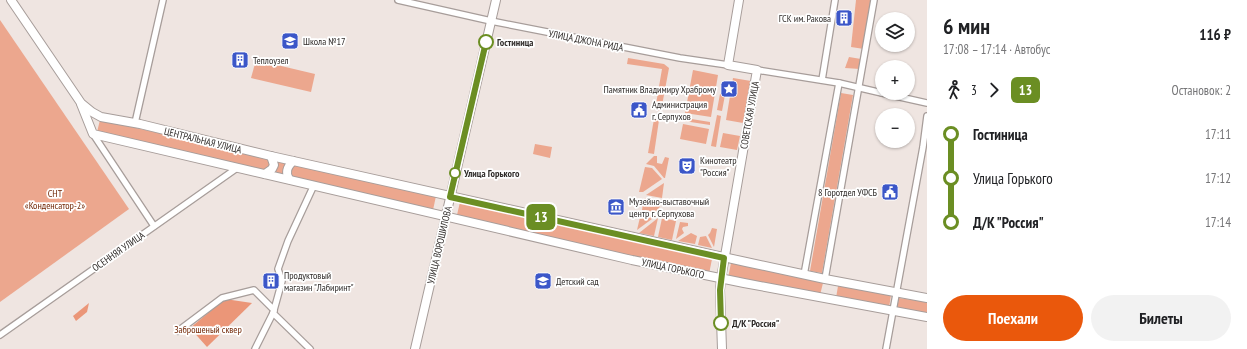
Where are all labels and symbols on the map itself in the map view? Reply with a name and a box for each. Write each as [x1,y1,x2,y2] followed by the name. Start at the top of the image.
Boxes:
[834,8,854,28] building icon: ГСК им. Ракова
[779,12,831,25] place label: ГСК им. Ракова
[547,27,625,54] street label: УЛИЦА ДЖОНА РИДА
[280,31,300,51] school or university icon: Школа №17
[478,34,494,50] marker: Гостиница
[303,35,346,48] place label: Школа №17
[497,36,533,49] place label: Гостиница
[230,50,250,70] building icon: Теплоузел
[253,54,288,67] place label: Теплоузел
[719,79,739,99] place icon: Памятник Владимиру Храброму
[737,80,762,150] street label: СОВЕТСКАЯ УЛИЦА
[604,83,716,96] place label: Памятник Владимиру Храброму
[652,98,707,123] place label: Администрация г. Серпухов
[629,100,649,120] public building icon: Администрация г. Серпухов
[163,125,243,156] street label: ЦЕНТРАЛЬНАЯ УЛИЦА
[700,154,737,179] place label: Кинотеатр "Россия"
[677,156,697,176] theatre icon: Кинотеатр "Россия"
[449,167,461,179] marker: Улица Горького
[463,167,520,180] place label: Улица Горького
[880,182,900,202] public building icon: 8 Горотдел УФСБ
[818,186,878,199] place label: 8 Горотдел УФСБ
[25,187,85,212] park label: СНТ «Конденсатор-2»
[629,195,709,220] place label: Музейно-выставочный центр г. Серпухова
[606,197,626,217] museum icon: Музейно-выставочный центр г. Серпухова
[523,204,559,230] line badge: 13
[424,205,455,285] street label: УЛИЦА ВОРОШИЛОВА
[89,228,147,274] street label: ОСЕННЯЯ УЛИЦА
[640,255,706,282] street label: УЛИЦА ГОРЬКОГО
[284,269,354,294] place label: Продуктовый магазин "Лабиринт"
[261,271,281,291] building icon: Продуктовый магазин "Лабиринт"
[533,271,553,291] school or university icon: Детский сад
[556,275,599,288] place label: Детский сад
[713,315,729,331] marker: Д/К "Россия"
[732,317,780,330] place label: Д/К "Россия"
[174,323,242,336] park label: Заброшеный сквер

